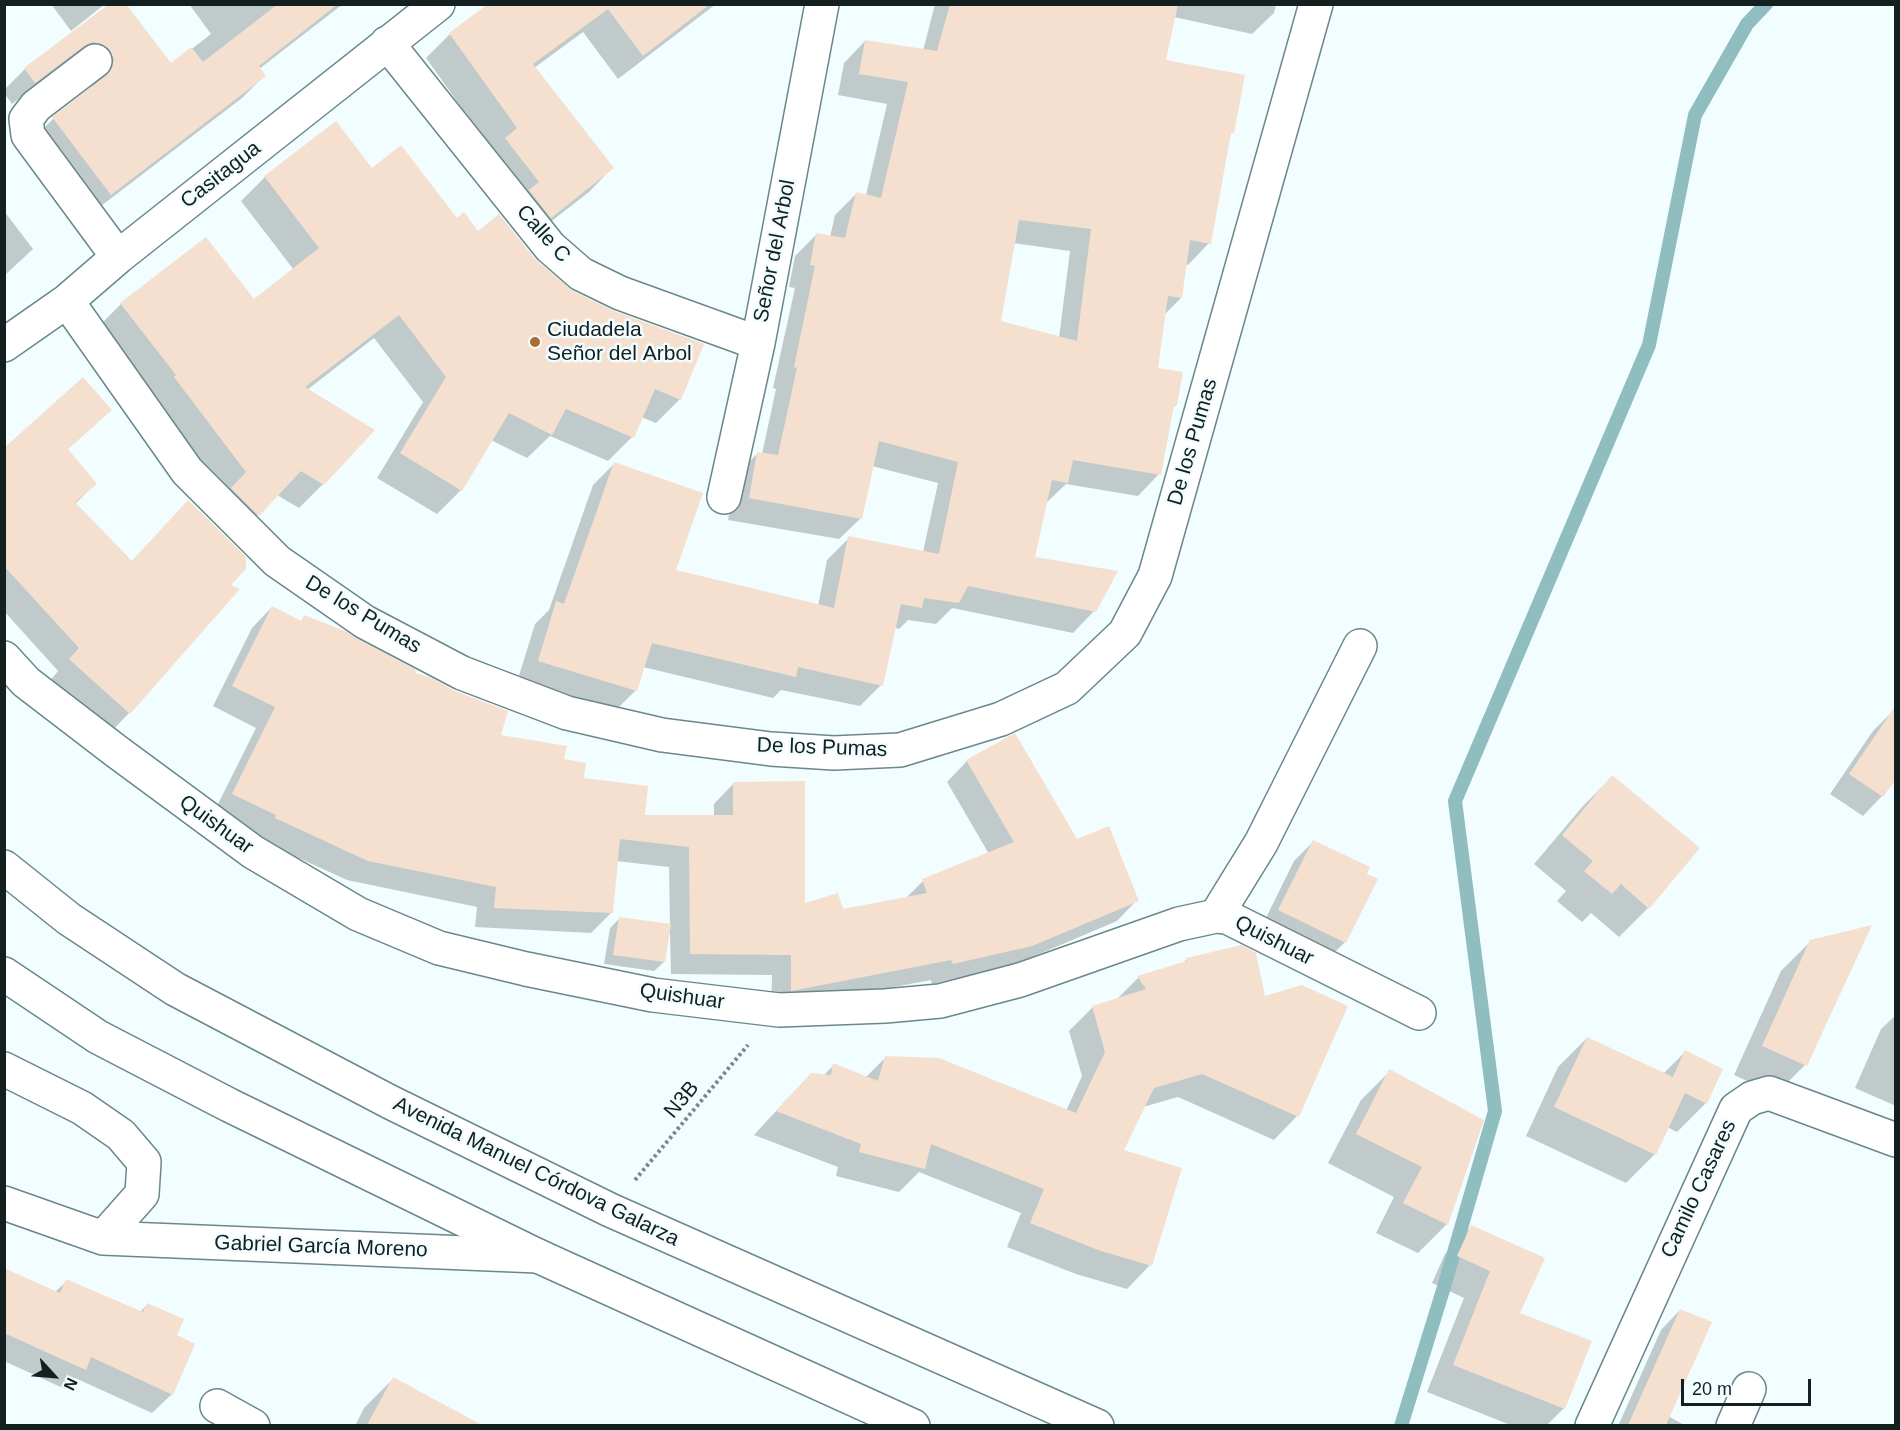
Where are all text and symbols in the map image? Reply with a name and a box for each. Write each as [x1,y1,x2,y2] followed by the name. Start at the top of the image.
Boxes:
[176,136,266,214] street label: Casitagua
[749,178,801,324] street label: Señor del Arbol
[511,200,575,268] street label: Calle C
[547,317,692,367] place label: Ciudadela Señor del Arbol
[528,335,542,349] marker: Ciudadela Señor del Arbol
[1163,376,1223,508] street label: De los Pumas
[300,571,426,659] street label: De los Pumas
[756,733,888,763] street label: De los Pumas
[174,790,258,860] street label: Quishuar
[1230,910,1318,972] street label: Quishuar
[638,979,726,1015] street label: Quishuar
[659,1076,705,1124] street label: N3B
[389,1092,683,1252] street label: Avenida Manuel Córdova Galarza
[1656,1116,1742,1262] street label: Camilo Casares
[214,1231,428,1263] street label: Gabriel García Moreno
[24,1346,84,1406] north arrow
[1684,1367,1814,1405] scale bar
[60,1375,81,1393] text: N
[1692,1379,1732,1399] text: 20 m

